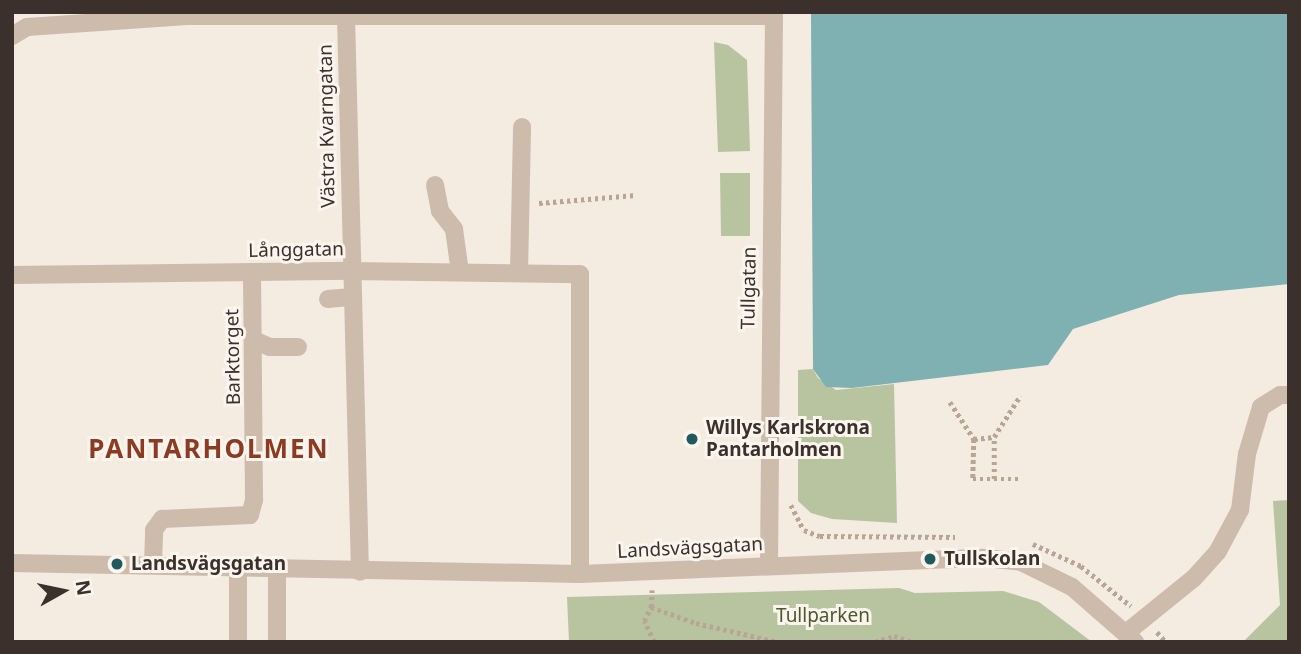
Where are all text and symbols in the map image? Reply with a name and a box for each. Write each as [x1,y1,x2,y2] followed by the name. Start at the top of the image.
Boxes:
[314,44,340,208] street label: Västra Kvarngatan
[248,238,344,262] street label: Långgatan
[737,246,761,330] street label: Tullgatan
[221,309,245,405] street label: Barktorget
[706,417,870,461] place label: Willys Karlskrona Pantarholmen
[684,431,700,447] marker: Willys Karlskrona Pantarholmen
[90,433,328,465] district label: PANTARHOLMEN
[617,533,763,563] street label: Landsvägsgatan
[944,548,1040,570] place label: Tullskolan
[922,551,938,567] marker: Tullskolan
[131,553,286,575] place label: Landsvägsgatan
[28,556,98,626] north arrow
[109,556,125,572] marker: Landsvägsgatan
[70,578,98,597] text: N
[776,605,870,627] park label: Tullparken

